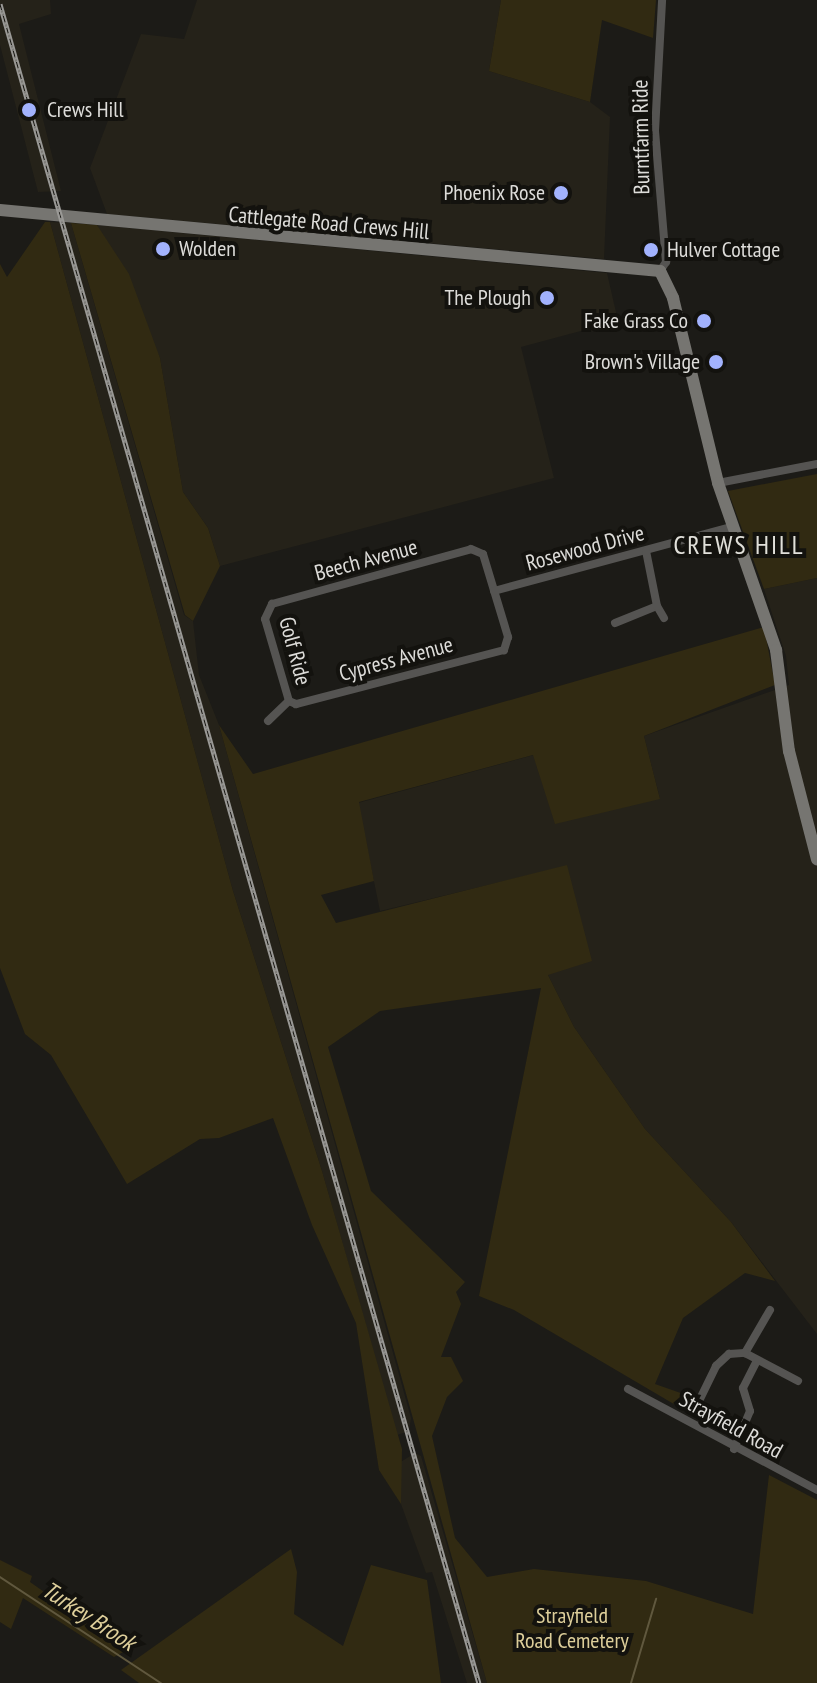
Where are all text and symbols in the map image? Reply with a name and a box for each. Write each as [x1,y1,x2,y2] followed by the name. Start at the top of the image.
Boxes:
[627,79,655,195] street label: Burntfarm Ride
[47,97,124,123] place label: Crews Hill
[18,99,40,121] marker: Crews Hill
[443,180,545,206] place label: Phoenix Rose
[552,184,570,202] marker: Phoenix Rose
[227,201,431,245] street label: Cattlegate Road Crews Hill
[179,236,236,262] place label: Wolden
[667,237,780,263] place label: Hulver Cottage
[154,240,172,258] marker: Wolden
[642,241,660,259] marker: Hulver Cottage
[444,285,531,311] place label: The Plough
[538,289,556,307] marker: The Plough
[584,308,688,334] place label: Fake Grass Co
[695,312,713,330] marker: Fake Grass Co
[584,349,700,375] place label: Brown's Village
[707,353,725,371] marker: Brown's Village
[523,520,647,576] street label: Rosewood Drive
[673,529,805,561] district label: CREWS HILL
[311,534,421,586] street label: Beech Avenue
[273,614,317,688] street label: Golf Ride
[336,631,456,687] street label: Cypress Avenue
[675,1386,787,1464] street label: Strayfield Road
[37,1575,141,1657] water label: Turkey Brook
[515,1602,629,1654] park label: Strayfield Road Cemetery

